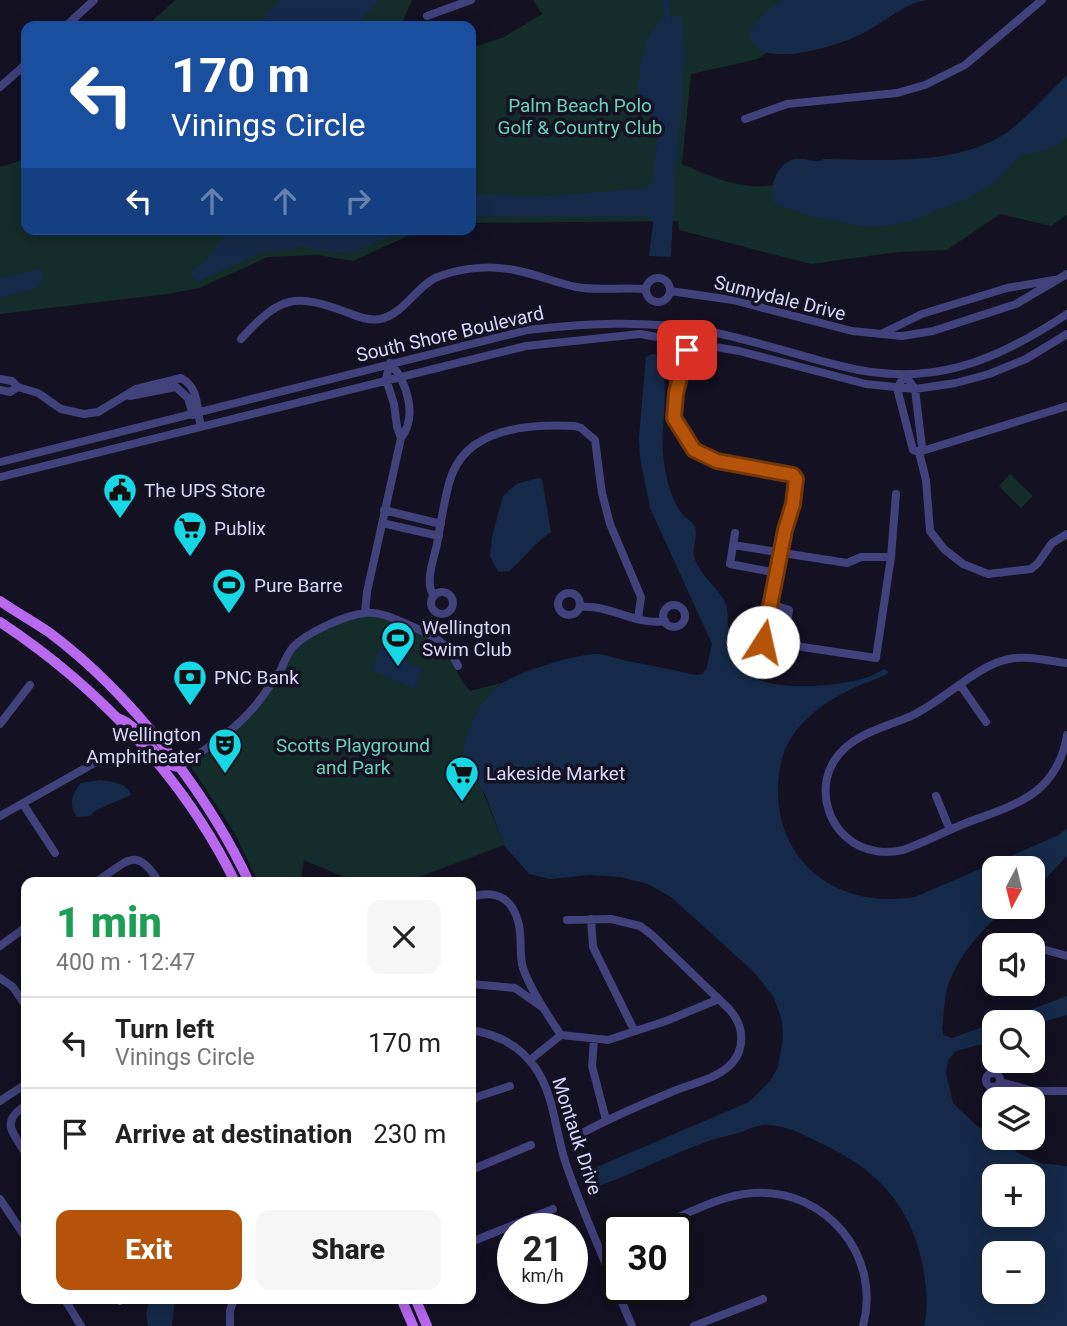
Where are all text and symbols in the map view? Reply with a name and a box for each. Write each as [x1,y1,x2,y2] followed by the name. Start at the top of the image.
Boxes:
[171,47,310,104] text: 170 m
[56,49,147,140] icon: left
[497,94,663,139] park label: Palm Beach Polo Golf & Country Club
[171,106,365,144] text: Vinings Circle
[120,182,158,220] icon: left
[193,182,231,220] icon: ahead
[266,182,304,220] icon: ahead
[339,182,377,220] icon: right
[712,271,848,325] street label: Sunnydale Drive
[354,301,546,367] street label: South Shore Boulevard
[657,320,717,380] pin
[668,331,706,369] icon: arrive
[101,471,139,520] public building icon: The UPS Store
[144,479,265,502] place label: The UPS Store
[171,509,209,558] supermarket icon: Publix
[214,517,266,540] place label: Publix
[210,566,248,615] sports icon: Pure Barre
[254,574,342,597] place label: Pure Barre
[726,605,800,679] position arrow
[422,616,512,661] place label: Wellington Swim Club
[379,619,417,668] sports icon: Wellington Swim Club
[171,658,209,707] bank icon: PNC Bank
[214,666,299,689] place label: PNC Bank
[86,723,202,768] place label: Wellington Amphitheater
[206,726,244,775] theatre icon: Wellington Amphitheater
[276,734,430,779] park label: Scotts Playground and Park
[443,754,481,803] supermarket icon: Lakeside Market
[486,762,625,785] place label: Lakeside Market
[982,856,1045,919] north arrow
[982,856,1045,1304] map controls
[56,898,162,947] text: 1 min
[367,900,441,974] button: close
[982,933,1045,996] button: sound
[56,949,195,976] text: 400 m · 12:47
[982,1010,1045,1073] button: search
[115,1014,214,1044] text: Turn left
[56,1024,94,1062] icon: left
[368,1028,441,1058] text: 170 m
[115,1044,255,1071] text: Vinings Circle
[547,1074,607,1198] street label: Montauk Drive
[982,1087,1045,1150] button: layers
[56,1115,94,1153] icon: arrive
[115,1119,352,1149] text: Arrive at destination
[373,1119,446,1149] text: 230 m
[982,1164,1045,1227] button: +
[56,1210,242,1290] button: Exit
[256,1210,441,1290] button: Share
[602,1213,693,1304] speed limit sign: 30
[522,1229,563,1270] text: 21
[982,1241,1045,1304] button: −
[521,1265,564,1286] text: km/h

